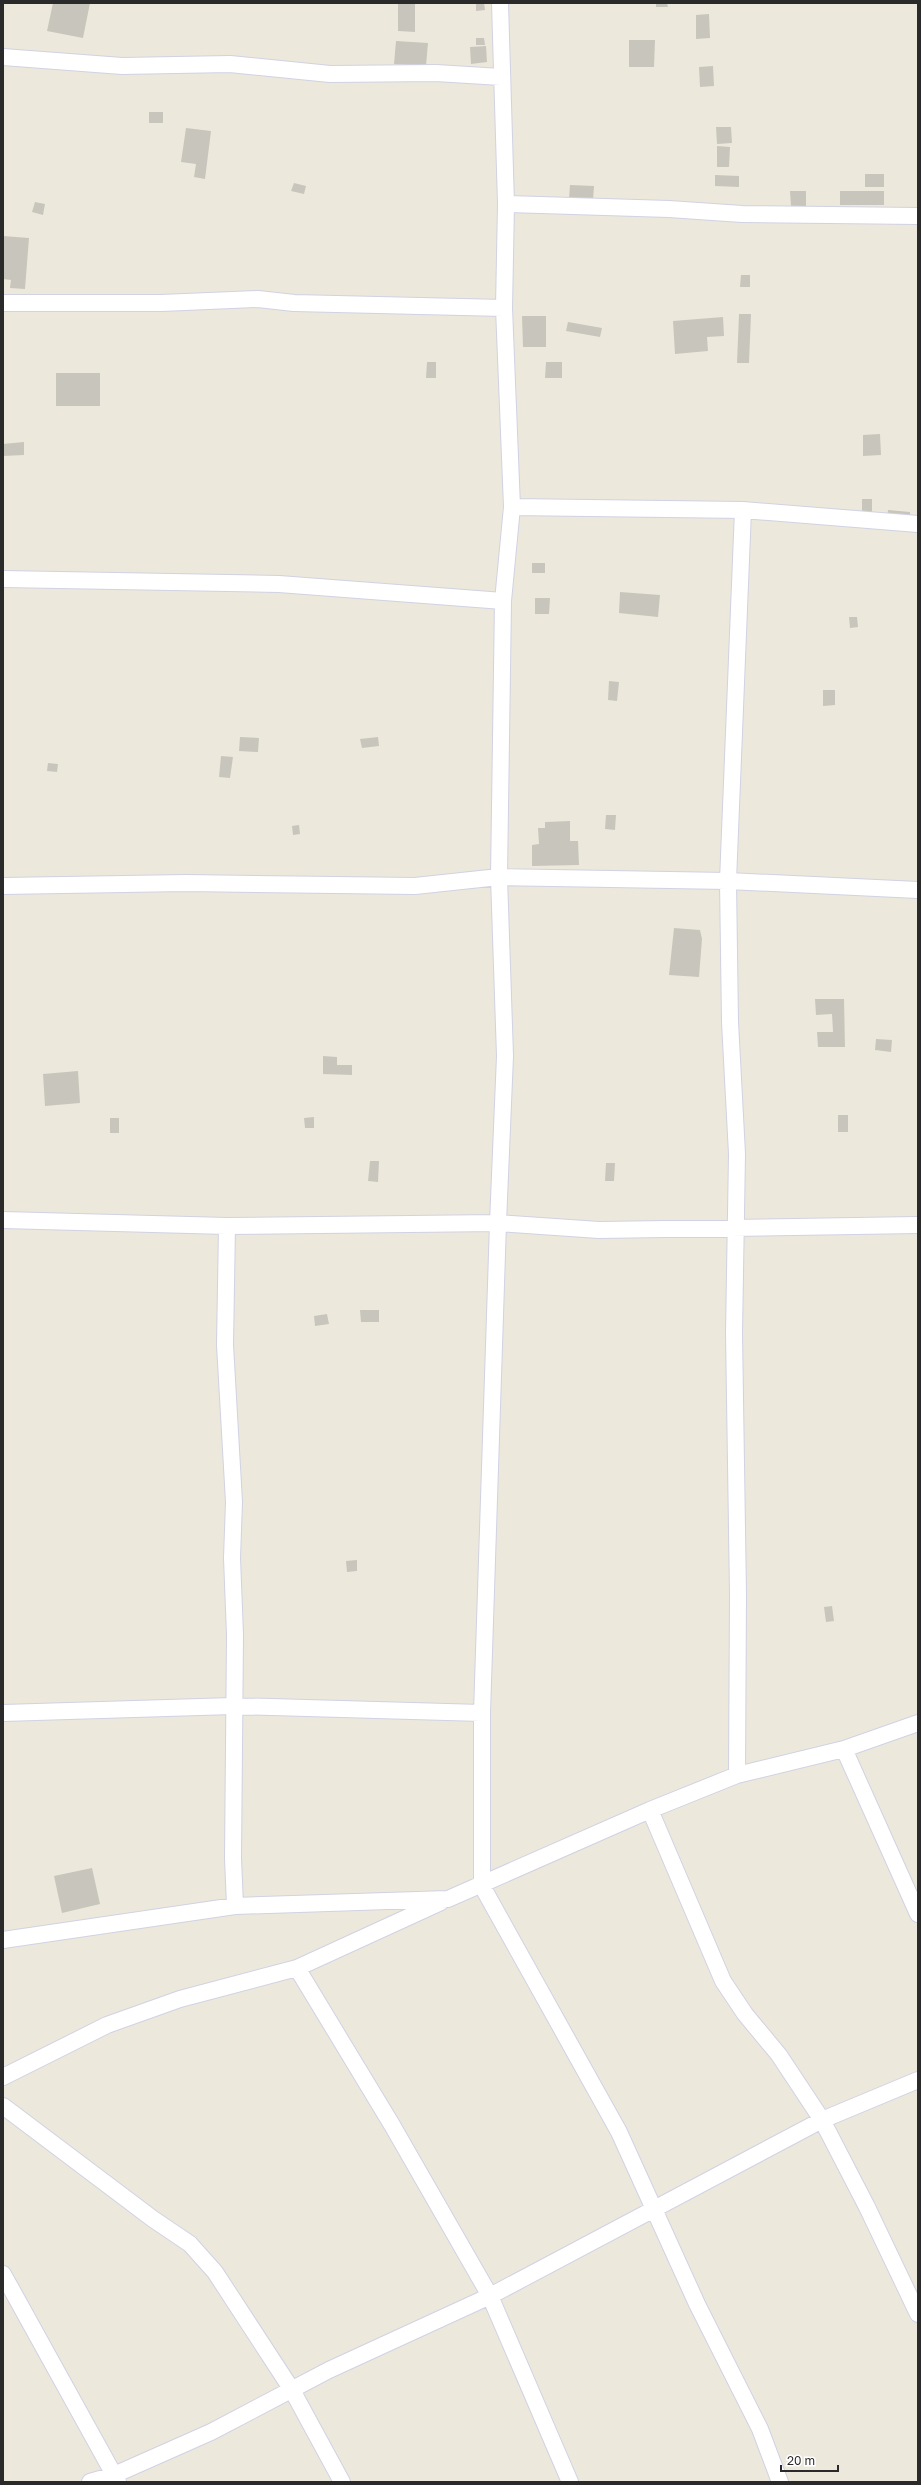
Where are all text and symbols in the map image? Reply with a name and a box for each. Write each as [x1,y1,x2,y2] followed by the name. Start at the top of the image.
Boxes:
[781,2447,838,2473] scale bar
[787,2453,815,2468] text: 20 m

